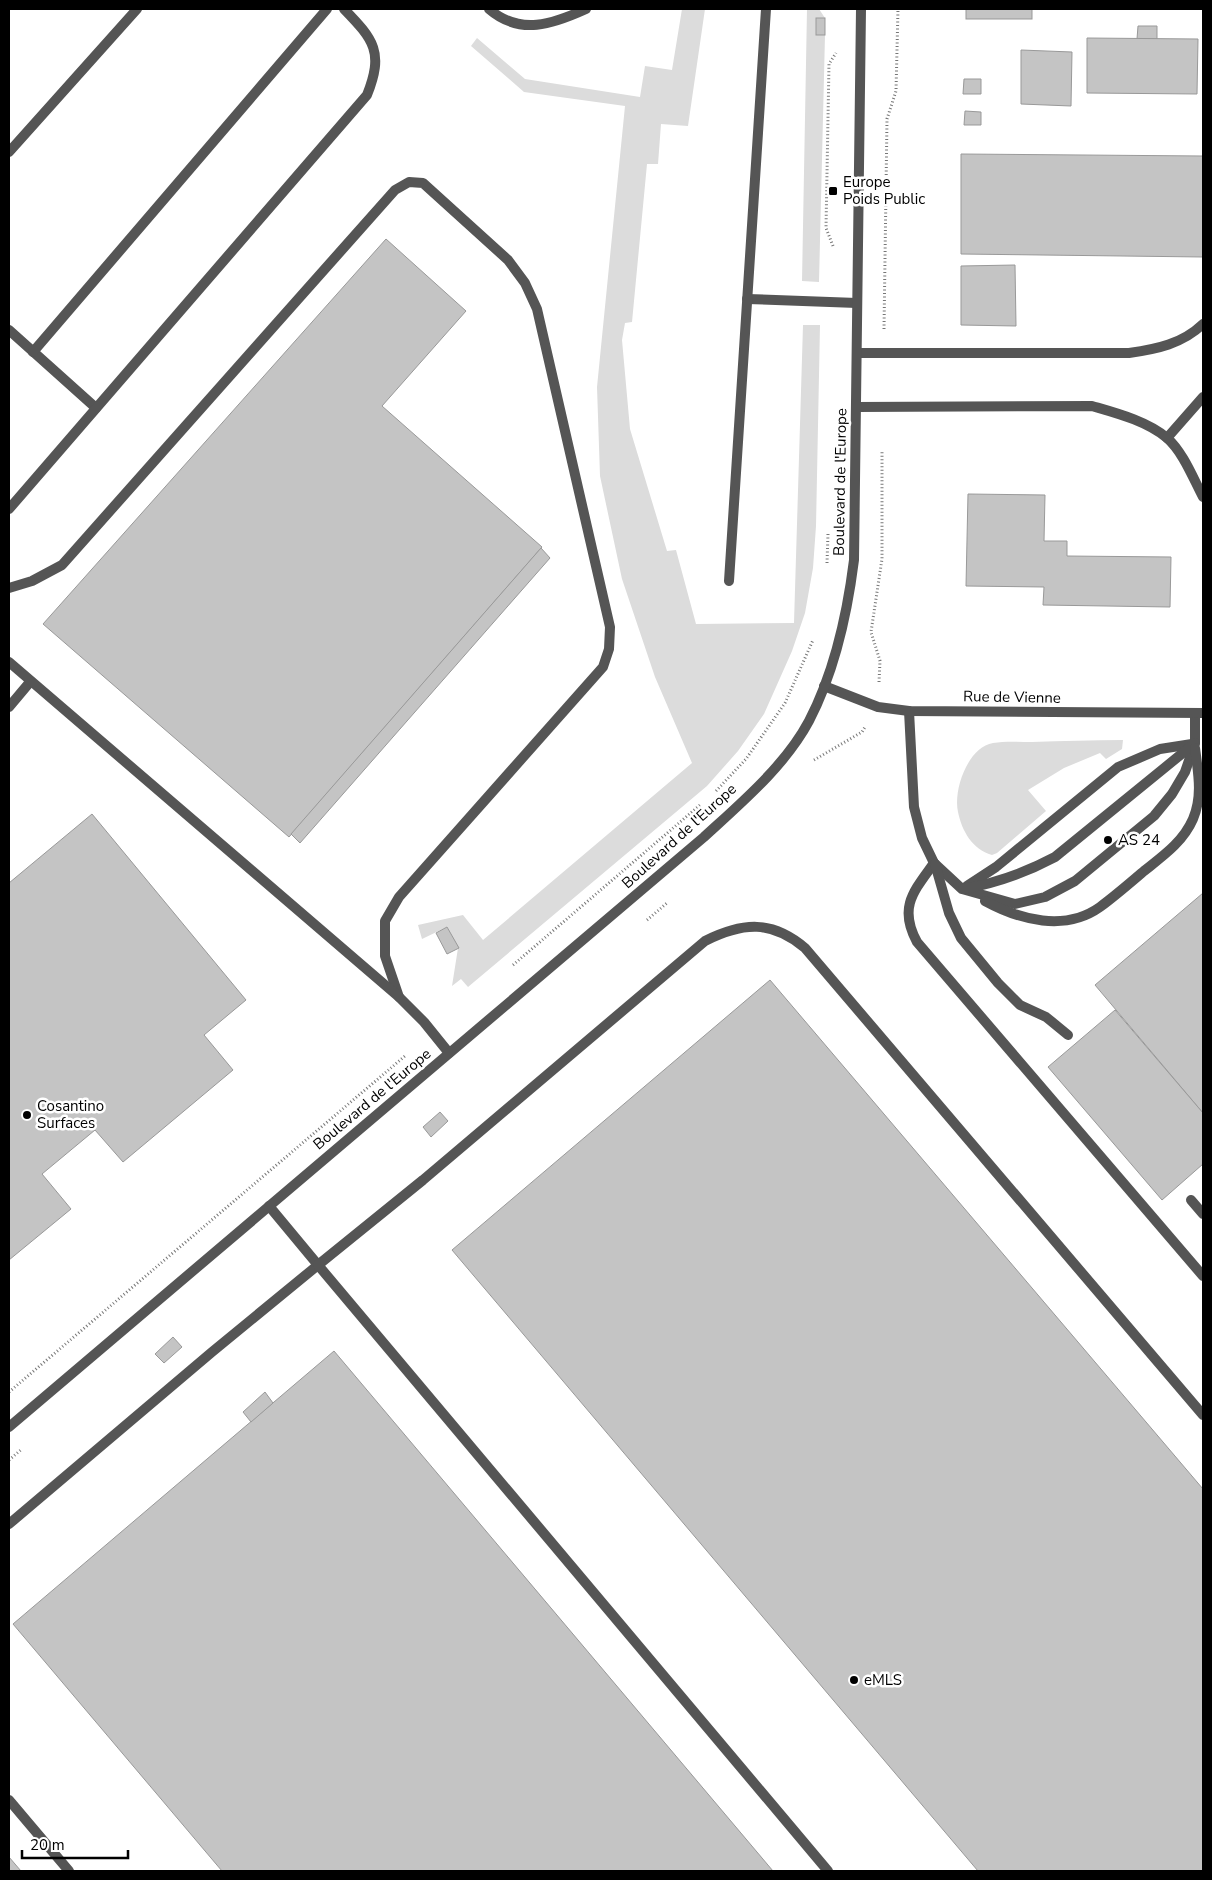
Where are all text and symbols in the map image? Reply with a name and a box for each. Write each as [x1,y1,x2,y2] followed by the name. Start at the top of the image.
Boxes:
[843,172,925,209] place label: Europe Poids Public
[827,185,839,197] marker: Europe Poids Public
[829,408,851,556] street label: Boulevard de l'Europe
[963,686,1061,708] street label: Rue de Vienne
[617,779,741,893] street label: Boulevard de l'Europe
[1118,830,1160,850] place label: AS 24
[1102,834,1114,846] marker: AS 24
[309,1044,435,1154] street label: Boulevard de l'Europe
[37,1096,104,1133] place label: Cosantino Surfaces
[21,1109,33,1121] marker: Cosantino Surfaces
[864,1670,902,1690] place label: eMLS
[848,1674,860,1686] marker: eMLS
[22,1828,129,1860] scale bar
[30,1835,65,1855] text: 20 m

